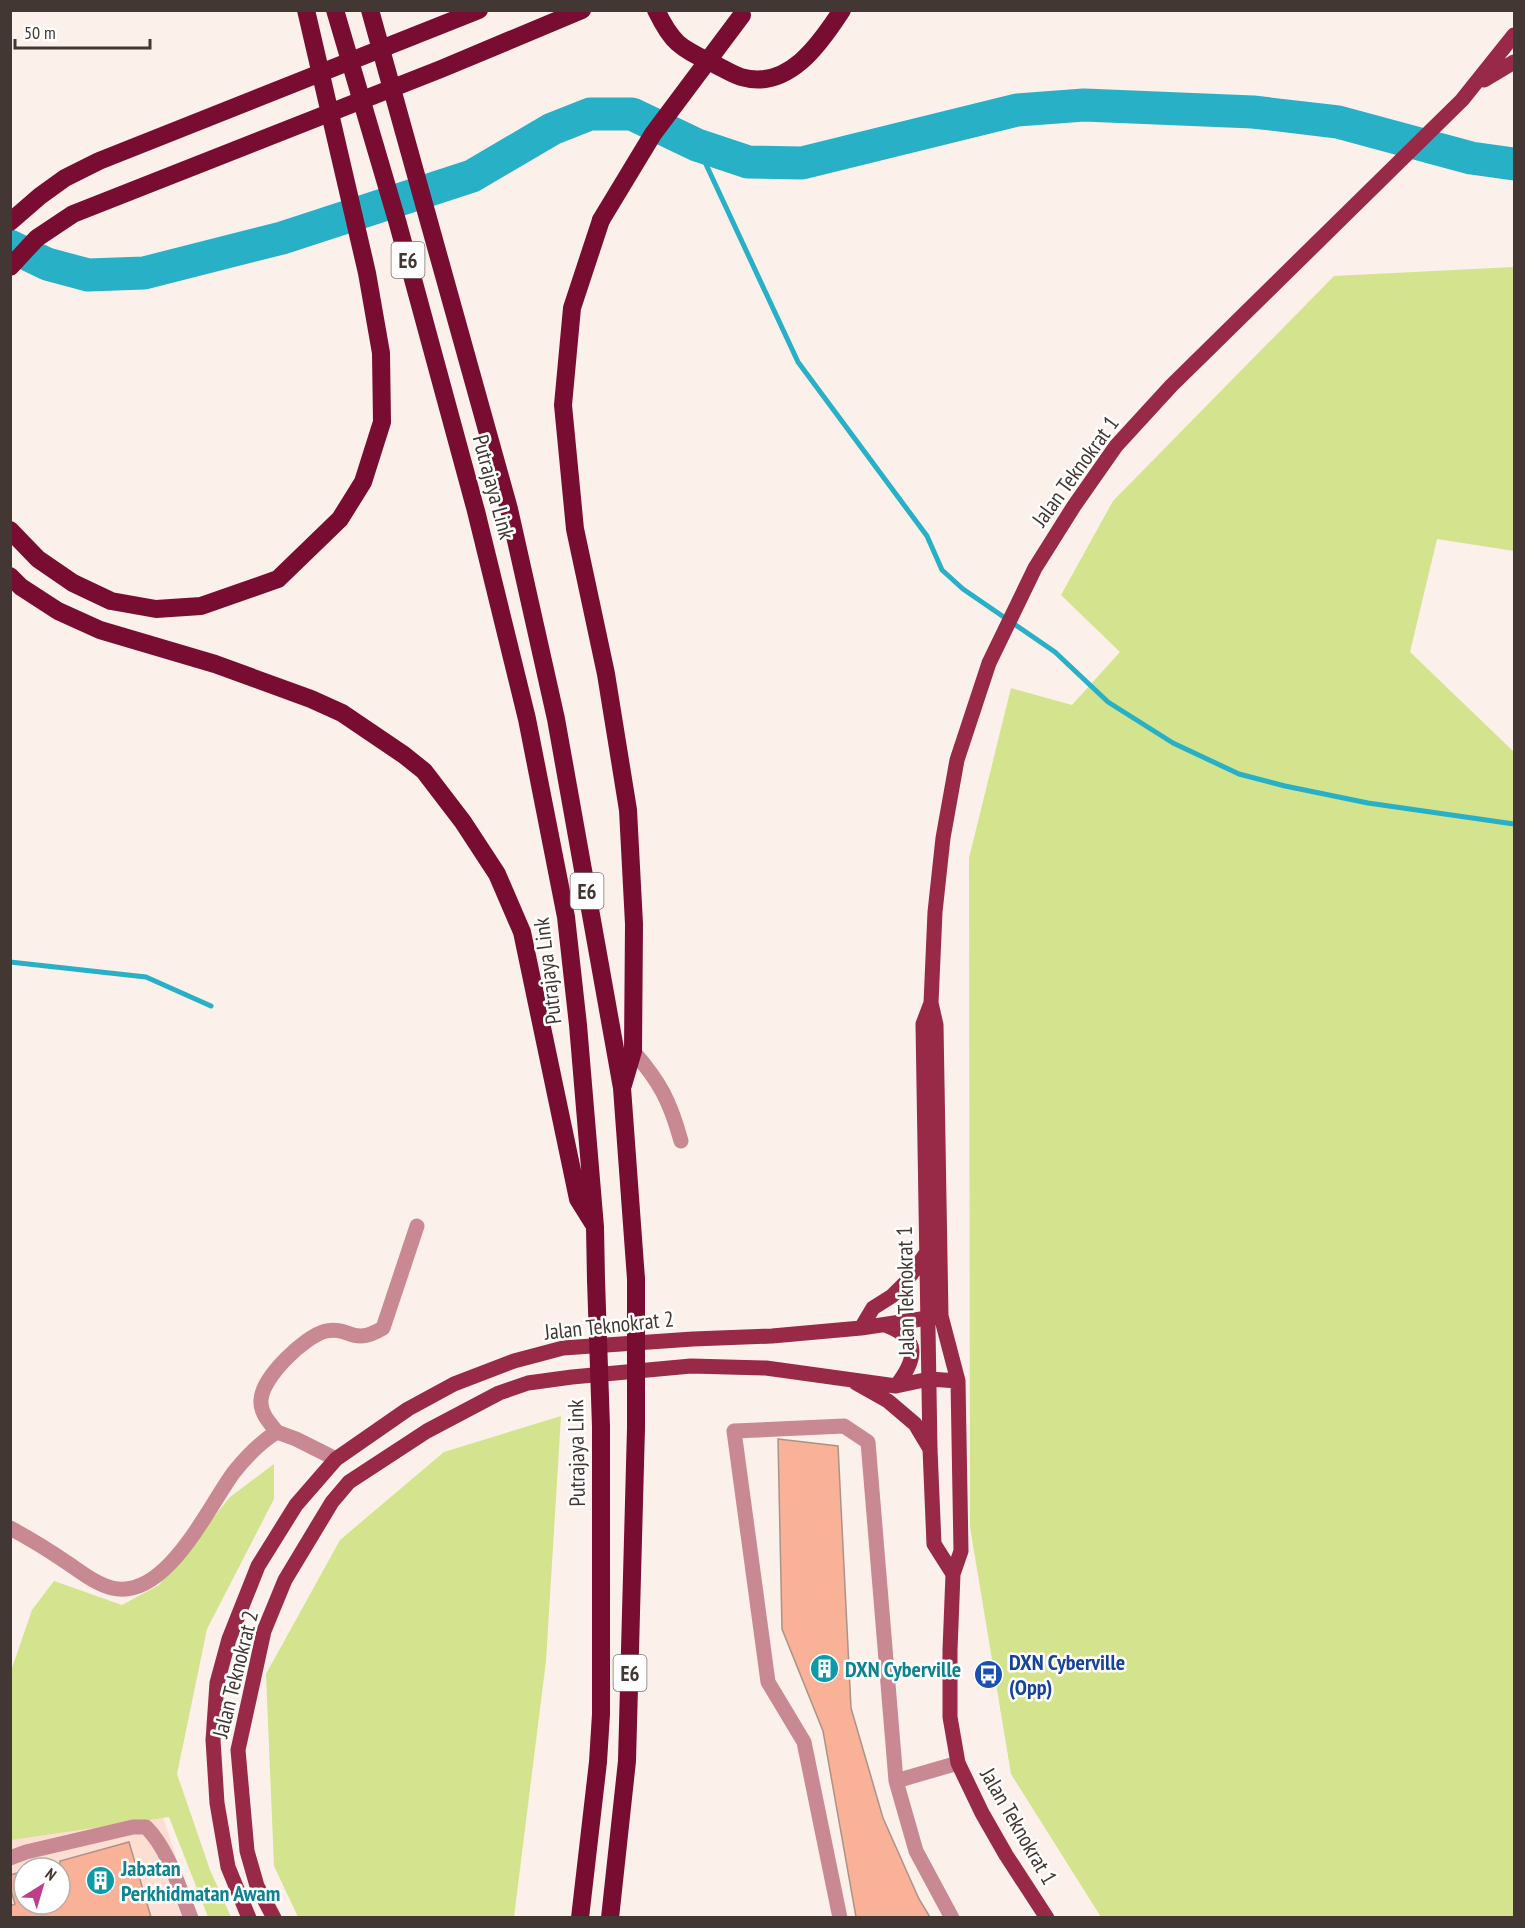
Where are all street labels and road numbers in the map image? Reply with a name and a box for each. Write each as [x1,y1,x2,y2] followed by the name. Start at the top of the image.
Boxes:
[392,242,424,278] road number: E6
[1025,410,1125,533] street label: Jalan Teknokrat 1
[467,432,522,543] street label: Putrajaya Link
[570,873,604,909] road number: E6
[527,916,567,1026] street label: Putrajaya Link
[890,1226,920,1357] street label: Jalan Teknokrat 1
[542,1304,675,1346] street label: Jalan Teknokrat 2
[561,1399,591,1507] street label: Putrajaya Link
[205,1607,264,1741] street label: Jalan Teknokrat 2
[614,1655,646,1691] road number: E6
[974,1762,1064,1889] street label: Jalan Teknokrat 1

